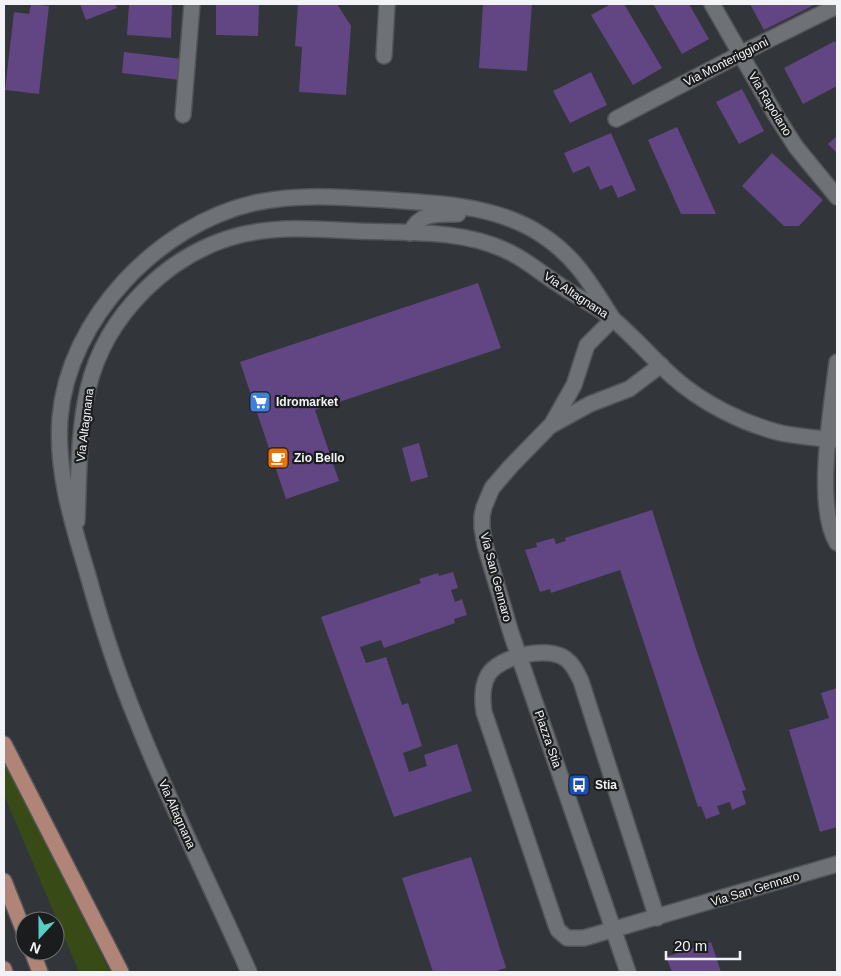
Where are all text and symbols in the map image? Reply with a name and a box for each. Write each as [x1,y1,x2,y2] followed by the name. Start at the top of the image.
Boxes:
[682,35,770,89] street label: Via Monteriggioni
[745,70,795,139] street label: Via Rapolano
[541,269,611,321] street label: Via Altagnana
[74,387,96,463] street label: Via Altagnana
[248,390,272,414] supermarket icon: Idromarket
[276,395,338,409] place label: Idromarket
[266,446,290,470] cafe icon: Zio Bello
[294,451,345,465] place label: Zio Bello
[477,531,515,623] street label: Via San Gennaro
[532,708,564,770] street label: Piazza Stia
[567,773,591,797] bus stop icon: Stia
[156,777,199,851] street label: Via Altagnana
[595,778,617,792] place label: Stia
[709,869,801,909] street label: Via San Gennaro
[15,911,65,961] north arrow
[666,928,740,960] scale bar
[674,937,707,954] text: 20 m
[28,939,43,957] text: N

